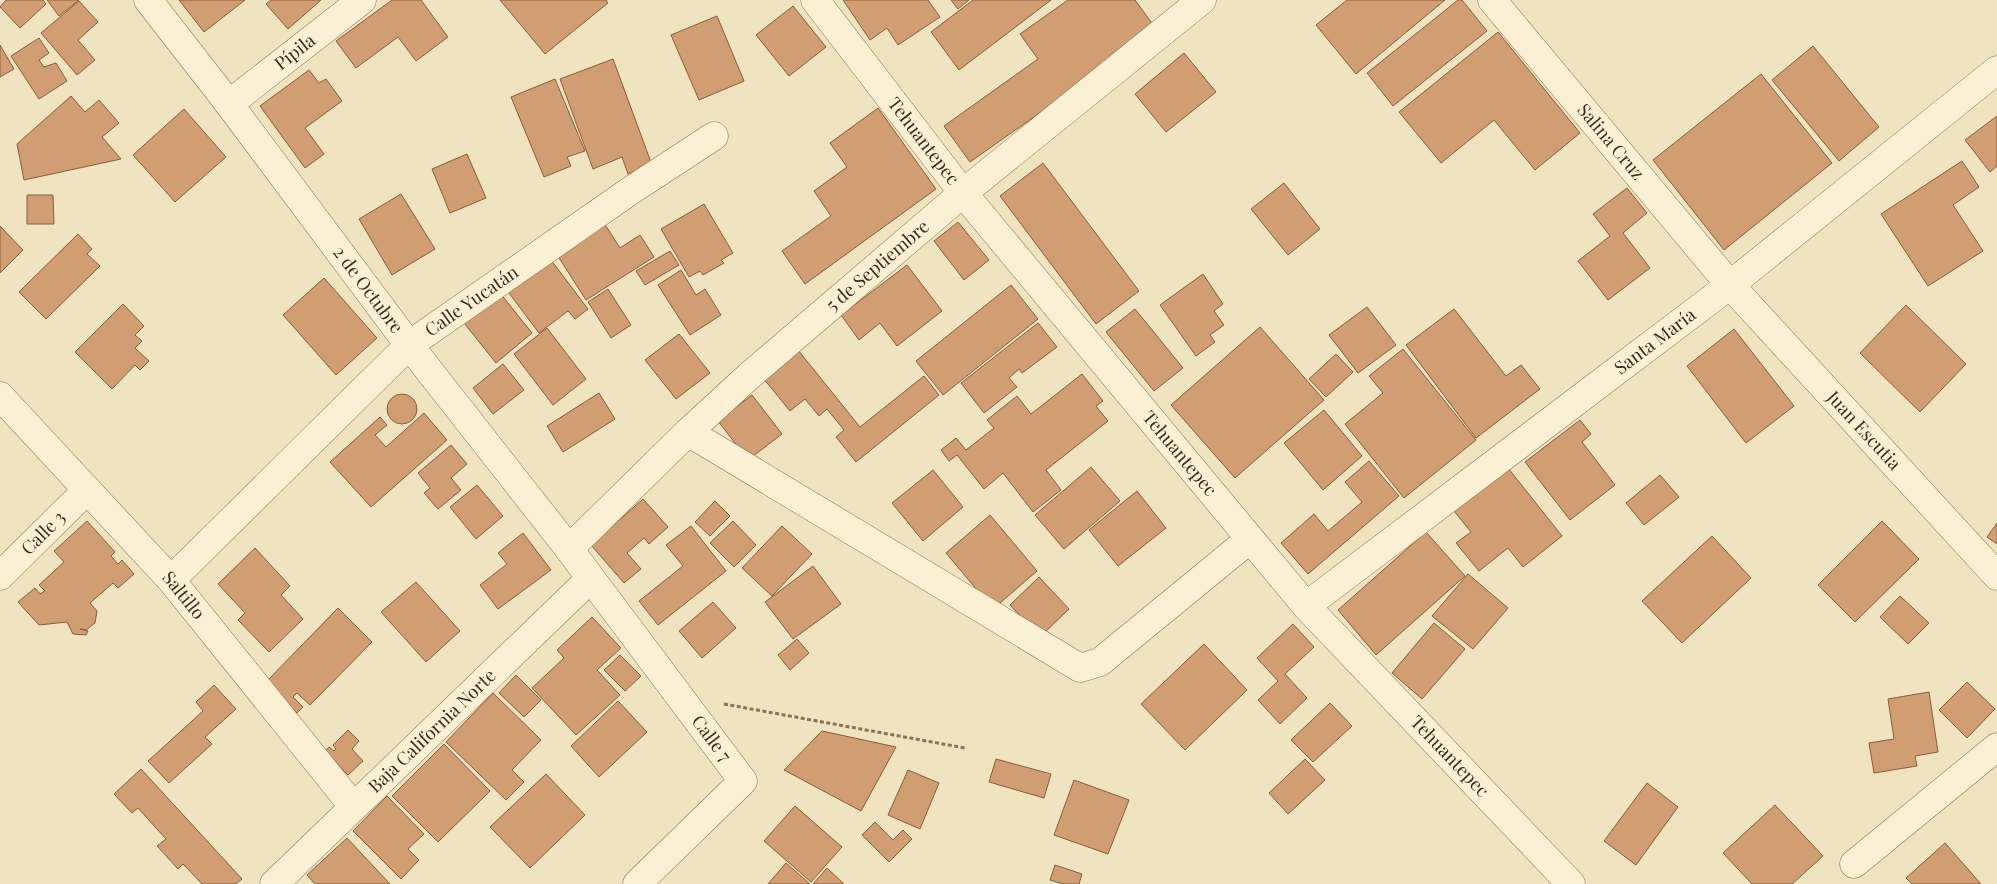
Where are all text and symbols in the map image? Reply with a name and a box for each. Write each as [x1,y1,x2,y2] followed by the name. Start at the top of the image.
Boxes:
[269,28,320,75] street label: Pípila
[883,92,965,189] street label: Tehuantepec
[1572,98,1650,185] street label: Salina Cruz
[820,214,934,316] street label: 5 de Septiembre
[328,241,409,338] street label: 2 de Octubre
[420,259,523,341] street label: Calle Yucatán
[1609,302,1700,379] street label: Santa María
[1821,385,1907,475] street label: Juan Escutia
[1138,405,1223,501] street label: Tehuantepec
[15,505,70,560] street label: Calle 3
[158,565,211,624] street label: Saltillo
[363,663,501,798] street label: Baja California Norte
[687,710,738,767] street label: Calle 7
[1406,710,1495,802] street label: Tehuantepec

